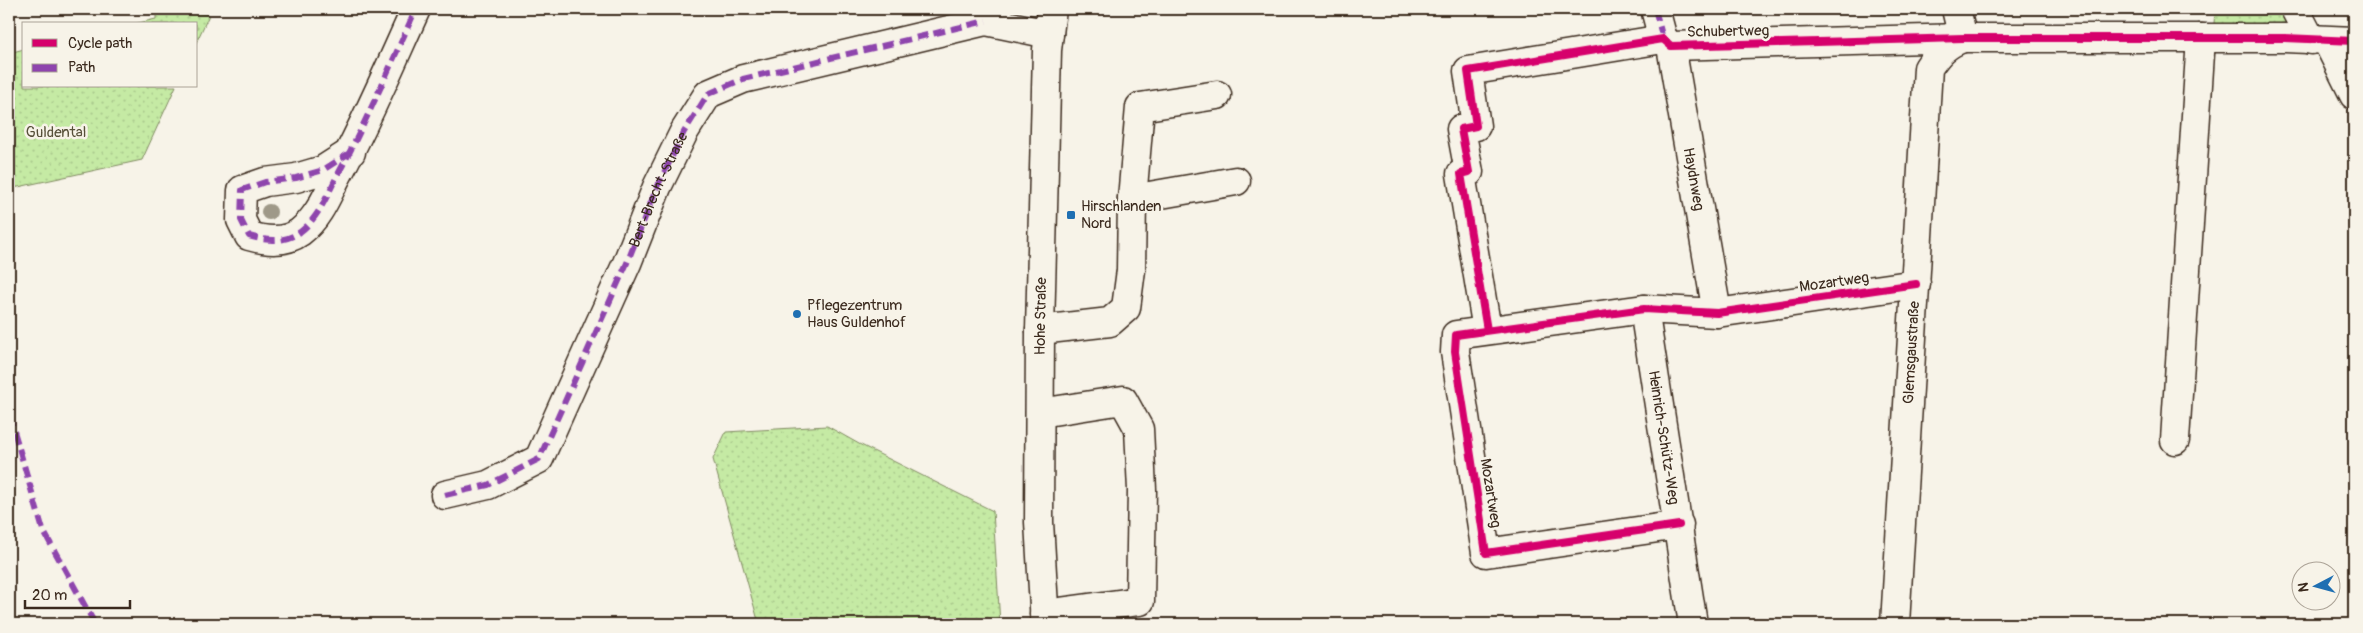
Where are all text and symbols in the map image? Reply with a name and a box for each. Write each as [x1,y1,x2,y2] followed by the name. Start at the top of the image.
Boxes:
[1687,21,1769,42] street label: Schubertweg
[22,22,198,88] legend
[68,34,132,53] text: Cycle path
[68,58,95,77] text: Path
[26,123,86,142] park label: Guldental
[625,128,693,250] street label: Bert-Brecht-Straße
[1679,146,1708,212] street label: Haydnweg
[1081,197,1162,233] place label: Hirschlanden Nord
[1065,209,1077,221] marker: Hirschlanden Nord
[1798,268,1870,297] street label: Mozartweg
[1031,276,1051,355] street label: Hohe Straße
[807,296,906,332] place label: Pflegezentrum Haus Guldenhof
[1899,300,1924,404] street label: Glemsgaustraße
[791,308,803,320] marker: Pflegezentrum Haus Guldenhof
[1644,369,1683,506] street label: Heinrich-Schütz-Weg
[1476,457,1505,529] street label: Mozartweg
[2290,560,2340,610] north arrow
[25,578,130,610] scale bar
[2295,582,2313,593] text: N
[32,586,67,605] text: 20 m

